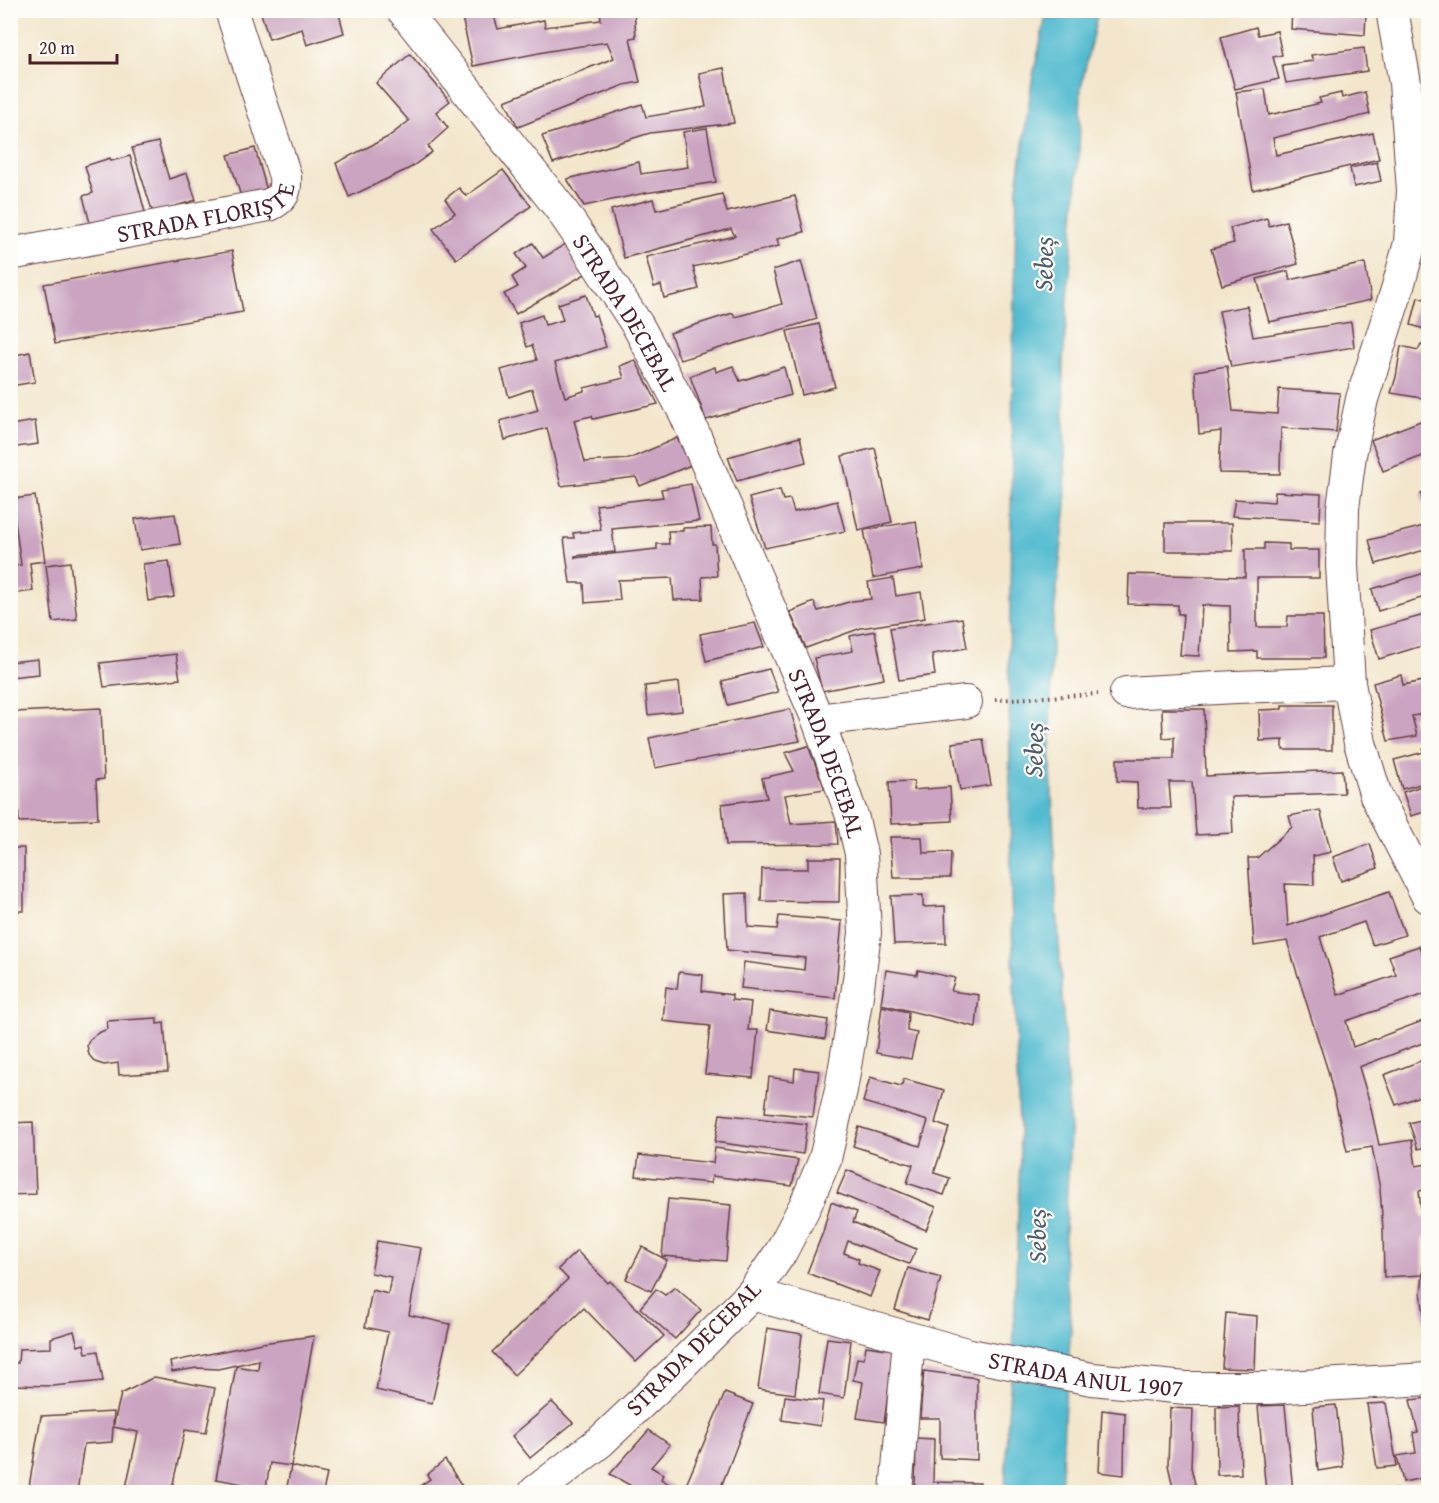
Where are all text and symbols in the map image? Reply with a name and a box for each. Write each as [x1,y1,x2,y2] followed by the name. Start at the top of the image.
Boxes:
[30,27,117,65] scale bar
[39,34,75,61] text: 20 m
[114,180,303,251] street label: STRADA FLORIȘTE
[565,226,687,397] street label: STRADA DECEBAL
[1023,236,1063,292] water label: Sebeș
[780,662,874,842] street label: STRADA DECEBAL
[1013,722,1053,778] water label: Sebeș
[1017,1208,1056,1263] water label: Sebeș
[617,1272,769,1424] street label: STRADA DECEBAL
[986,1342,1185,1405] street label: STRADA ANUL 1907

